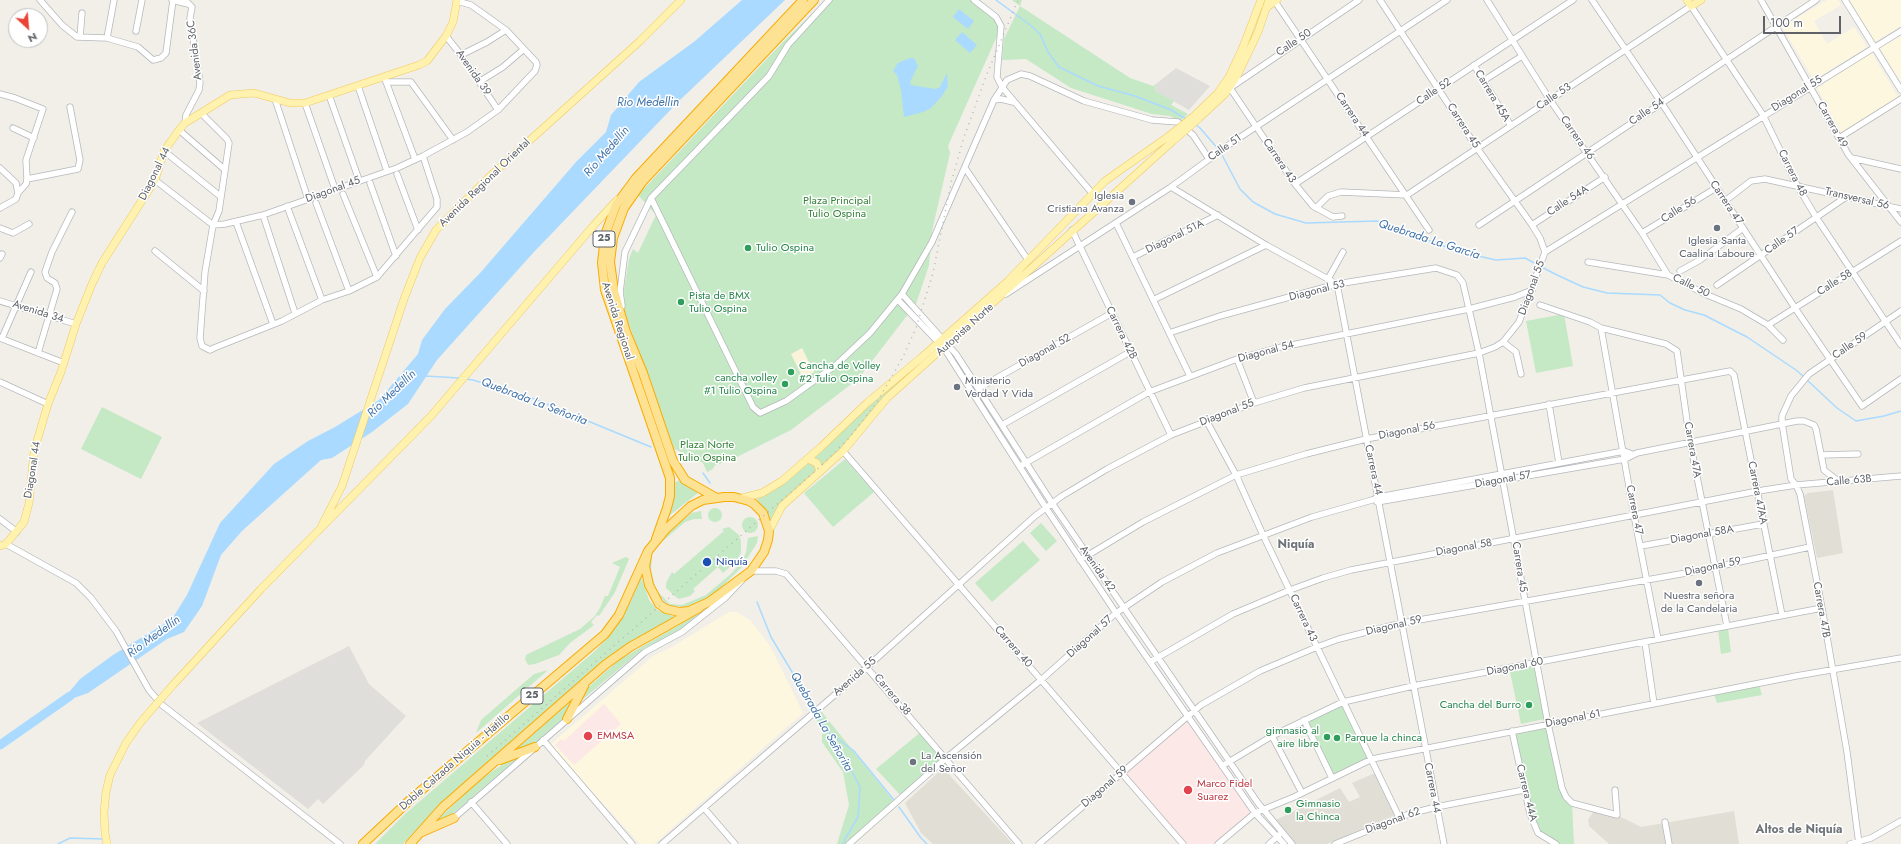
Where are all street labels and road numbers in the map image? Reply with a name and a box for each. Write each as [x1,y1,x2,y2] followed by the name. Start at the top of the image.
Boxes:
[185,19,205,81] street label: Avenida 36C
[1274,26,1314,60] street label: Calle 50
[452,48,494,98] street label: Avenida 39
[1471,68,1513,124] street label: Carrera 45A
[1769,73,1825,115] street label: Diagonal 55
[1414,76,1454,108] street label: Calle 52
[1534,81,1574,113] street label: Calle 53
[1332,90,1372,140] street label: Carrera 44
[1627,95,1667,129] street label: Calle 54
[1814,100,1850,150] street label: Carrera 49
[1444,101,1482,151] street label: Carrera 45
[1557,113,1597,163] street label: Carrera 46
[1206,132,1244,164] street label: Calle 51
[437,136,533,230] street label: Avenida Regional Oriental
[1259,136,1299,186] street label: Carrera 43
[136,145,174,203] street label: Diagonal 44
[1775,147,1809,199] street label: Carrera 48
[304,174,362,206] street label: Diagonal 45
[1706,178,1746,228] street label: Carrera 47
[1545,183,1591,219] street label: Calle 54A
[1824,185,1890,213] street label: Transversal 56
[1659,194,1699,226] street label: Calle 56
[1144,217,1206,257] street label: Diagonal 51A
[1762,224,1802,258] street label: Calle 57
[593,231,615,247] road number: 25
[1516,259,1548,317] street label: Diagonal 55
[1815,267,1855,299] street label: Calle 58
[1670,271,1712,301] street label: Calle 50
[1288,278,1346,304] street label: Diagonal 53
[598,280,636,362] street label: Avenida Regional
[11,298,65,326] street label: Avenida 34
[934,301,996,359] street label: Autopista Norte
[1103,304,1139,362] street label: Carrera 42B
[1830,330,1870,362] street label: Calle 59
[1017,331,1073,371] street label: Diagonal 52
[1237,338,1295,366] street label: Diagonal 54
[1198,397,1256,429] street label: Diagonal 55
[1378,419,1436,443] street label: Diagonal 56
[1681,421,1703,479] street label: Carrera 47A
[22,441,44,499] street label: Diagonal 44
[1361,444,1385,496] street label: Carrera 44
[1744,460,1770,526] street label: Carrera 47AA
[1474,469,1532,491] street label: Diagonal 57
[1826,472,1872,490] street label: Calle 63B
[1623,484,1645,536] street label: Carrera 47
[1669,523,1735,547] street label: Diagonal 58A
[1435,537,1493,559] street label: Diagonal 58
[1509,541,1529,593] street label: Carrera 45
[1076,543,1118,595] street label: Avenida 42
[1684,555,1742,579] street label: Diagonal 59
[1810,581,1832,639] street label: Carrera 47B
[1286,592,1320,644] street label: Carrera 43
[1064,613,1116,661] street label: Diagonal 57
[1365,613,1423,639] street label: Diagonal 59
[991,623,1035,671] street label: Carrera 40
[831,655,879,699] street label: Avenida 55
[1485,655,1545,679] street label: Diagonal 60
[871,672,913,718] street label: Carrera 38
[521,688,543,704] road number: 25
[1544,707,1602,731] street label: Diagonal 61
[397,710,513,814] street label: Doble Calzada Niquia - Hatillo
[1421,762,1443,814] street label: Carrera 44
[1079,763,1131,811] street label: Diagonal 59
[1513,763,1539,823] street label: Carrera 44A
[1364,805,1422,837] street label: Diagonal 62

